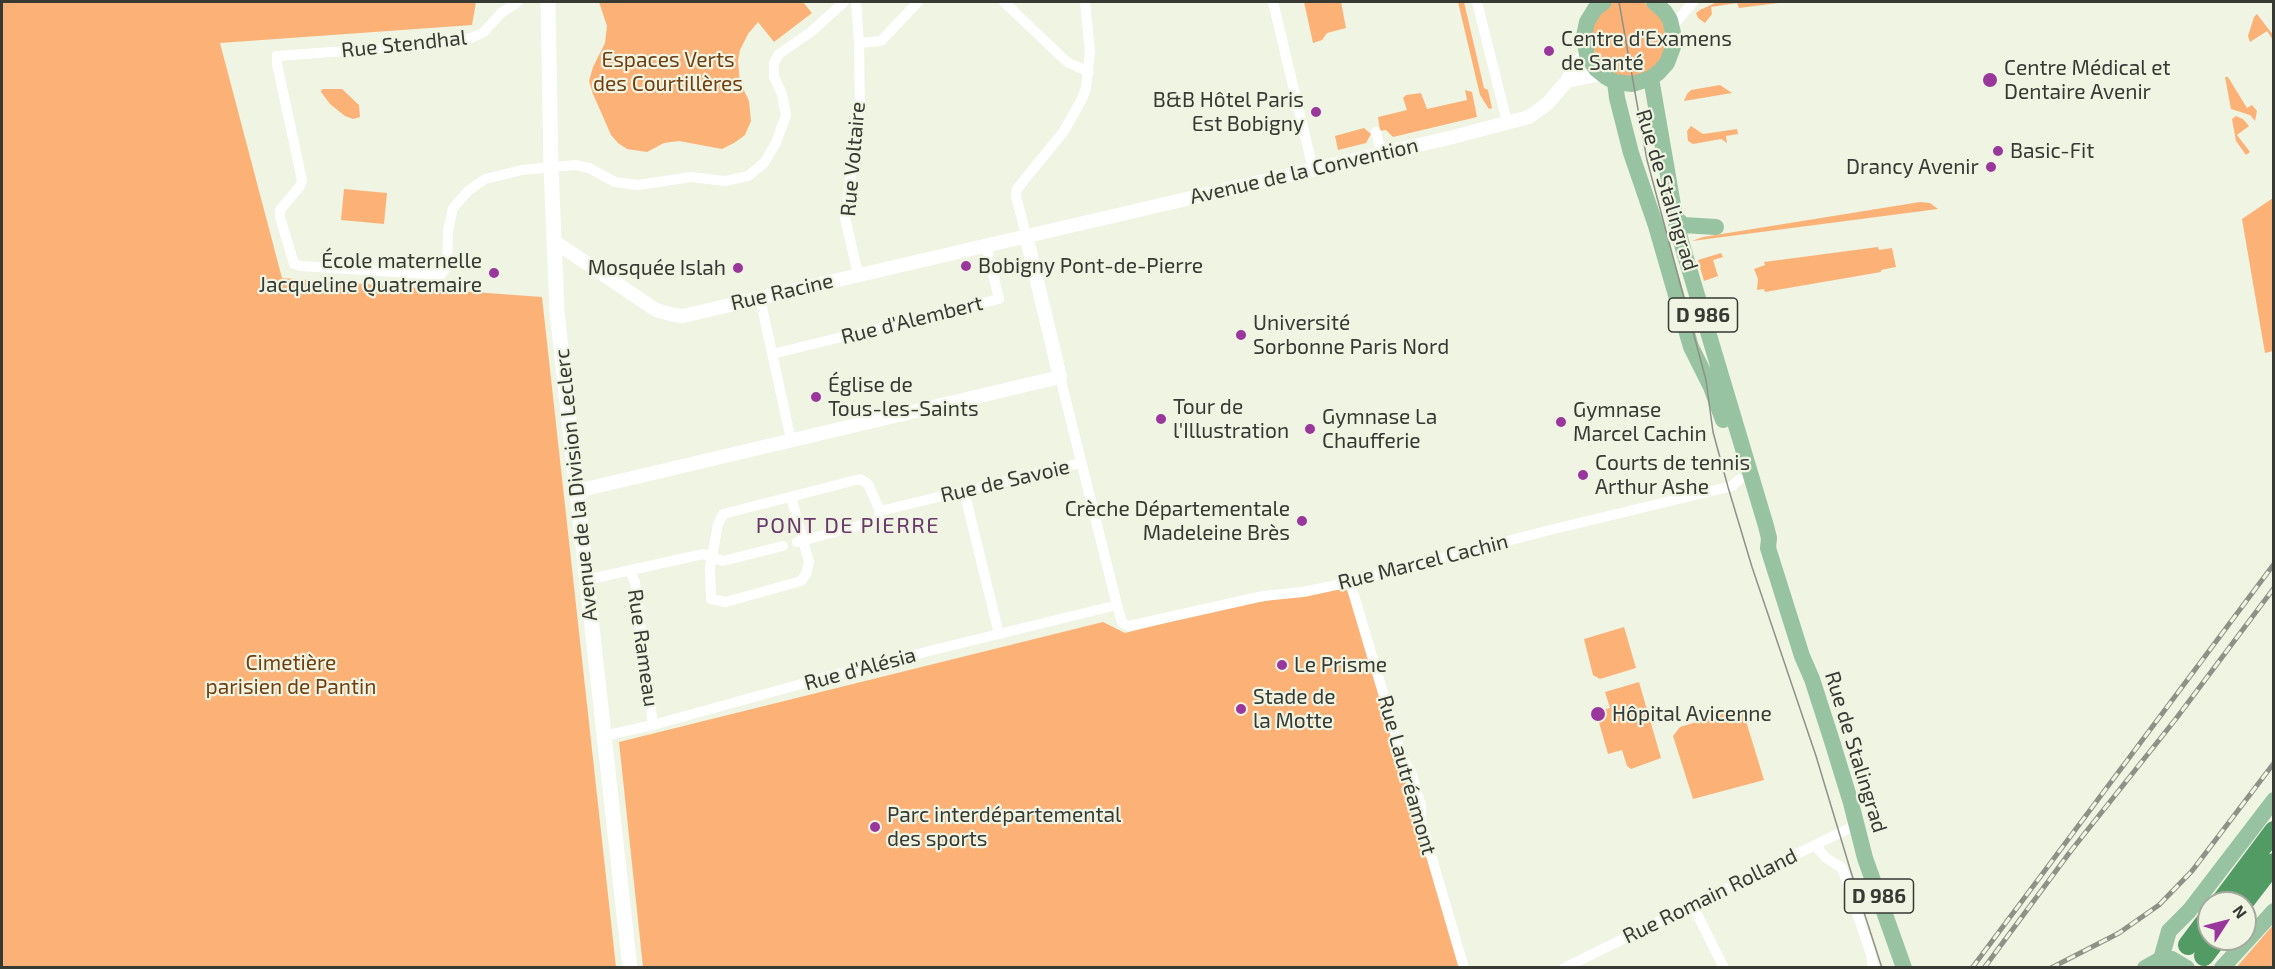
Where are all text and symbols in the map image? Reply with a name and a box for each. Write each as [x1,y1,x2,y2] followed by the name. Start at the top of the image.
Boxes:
[340,25,468,63] street label: Rue Stendhal
[1561,26,1732,76] place label: Centre d'Examens de Santé
[1542,44,1556,58] marker: Centre d'Examens de Santé
[593,47,743,97] park label: Espaces Verts des Courtillères
[2004,55,2170,105] place label: Centre Médical et Dentaire Avenir
[1981,71,1999,89] marker: Centre Médical et Dentaire Avenir
[1153,87,1304,137] place label: B&B Hôtel Paris Est Bobigny
[835,101,871,217] street label: Rue Voltaire
[1309,105,1323,119] marker: B&B Hôtel Paris Est Bobigny
[1630,106,1704,274] street label: Rue de Stalingrad
[1187,132,1421,210] street label: Avenue de la Convention
[2010,138,2094,164] place label: Basic-Fit
[1991,144,2005,158] marker: Basic-Fit
[1846,154,1979,180] place label: Drancy Avenir
[1984,160,1998,174] marker: Drancy Avenir
[259,248,482,298] place label: École maternelle Jacqueline Quatremaire
[978,253,1203,279] place label: Bobigny Pont-de-Pierre
[588,255,726,281] place label: Mosquée Islah
[959,259,973,273] marker: Bobigny Pont-de-Pierre
[731,261,745,275] marker: Mosquée Islah
[487,266,501,280] marker: École maternelle Jacqueline Quatremaire
[728,268,836,316] street label: Rue Racine
[839,290,985,350] street label: Rue d'Alembert
[1668,298,1738,332] road number: D 986
[1253,310,1449,360] place label: Université Sorbonne Paris Nord
[1234,328,1248,342] marker: Université Sorbonne Paris Nord
[549,347,603,623] street label: Avenue de la Division Leclerc
[828,372,979,422] place label: Église de Tous-les-Saints
[809,390,823,404] marker: Église de Tous-les-Saints
[1173,394,1289,444] place label: Tour de l'Illustration
[1573,397,1707,447] place label: Gymnase Marcel Cachin
[1322,404,1437,454] place label: Gymnase La Chaufferie
[1154,412,1168,426] marker: Tour de l'Illustration
[1554,415,1568,429] marker: Gymnase Marcel Cachin
[1303,422,1317,436] marker: Gymnase La Chaufferie
[1595,450,1750,500] place label: Courts de tennis Arthur Ashe
[938,454,1072,508] street label: Rue de Savoie
[1576,468,1590,482] marker: Courts de tennis Arthur Ashe
[1065,496,1290,546] place label: Crèche Départementale Madeleine Brès
[756,513,940,539] district label: PONT DE PIERRE
[1295,514,1309,528] marker: Crèche Départementale Madeleine Brès
[1335,529,1511,595] street label: Rue Marcel Cachin
[622,588,664,708] street label: Rue Rameau
[801,642,919,696] street label: Rue d'Alésia
[206,650,376,700] park label: Cimetière parisien de Pantin
[1294,652,1387,678] place label: Le Prisme
[1275,658,1289,672] marker: Le Prisme
[1819,668,1893,836] street label: Rue de Stalingrad
[1253,684,1335,734] place label: Stade de la Motte
[1372,692,1442,858] street label: Rue Lautréamont
[1612,701,1772,727] place label: Hôpital Avicenne
[1234,702,1248,716] marker: Stade de la Motte
[1589,705,1607,723] marker: Hôpital Avicenne
[887,802,1121,852] place label: Parc interdépartemental des sports
[868,820,882,834] marker: Parc interdépartemental des sports
[1619,843,1801,949] street label: Rue Romain Rolland
[1844,879,1914,913] road number: D 986
[2197,891,2257,951] north arrow
[2229,901,2251,922] text: N

